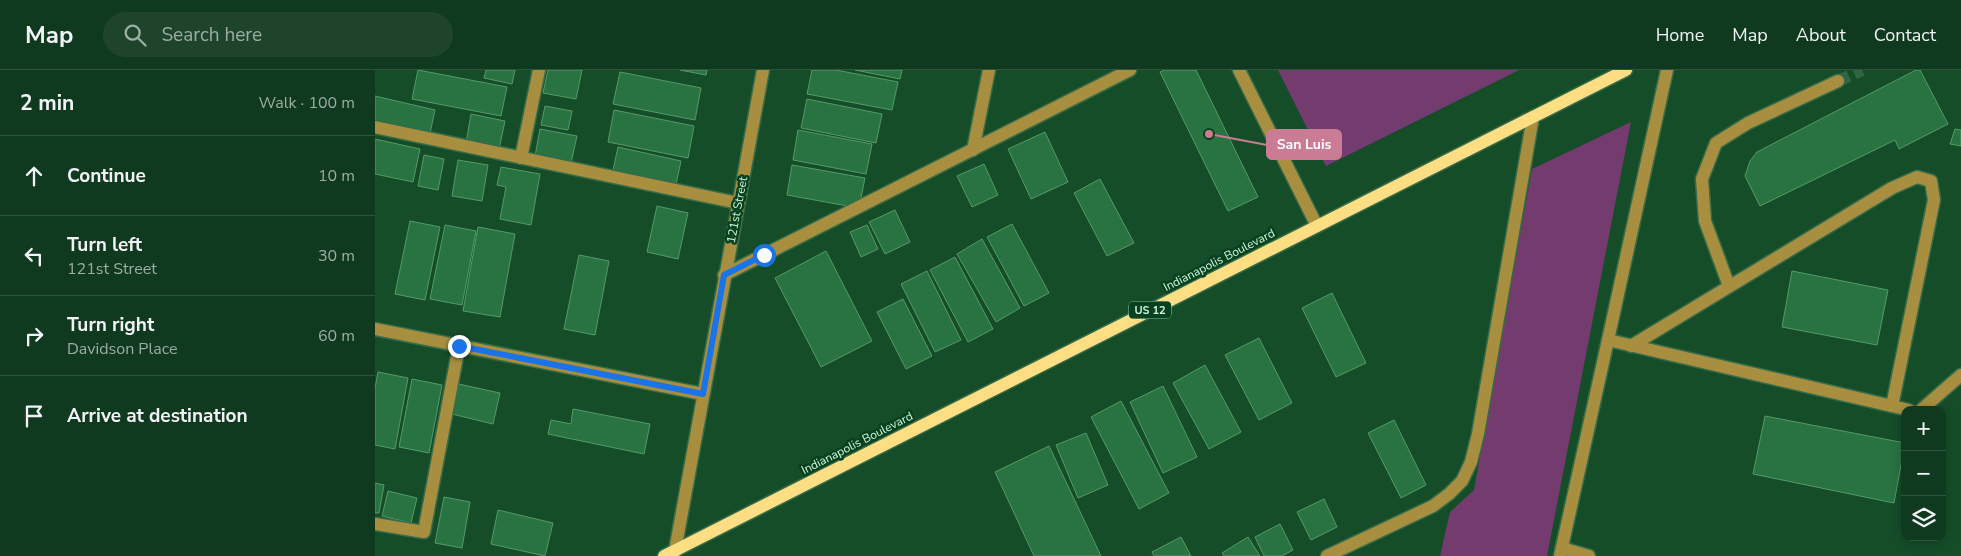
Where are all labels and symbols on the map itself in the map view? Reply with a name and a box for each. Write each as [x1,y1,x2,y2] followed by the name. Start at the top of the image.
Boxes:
[1267,130,1341,159] callout: San Luis
[1277,135,1332,154] text: San Luis
[723,175,751,245] street label: 121st Street
[1161,225,1277,295] street label: Indianapolis Boulevard
[753,244,776,267] route start
[1129,302,1171,318] road number: US 12
[448,335,471,358] route end
[799,408,915,478] street label: Indianapolis Boulevard

